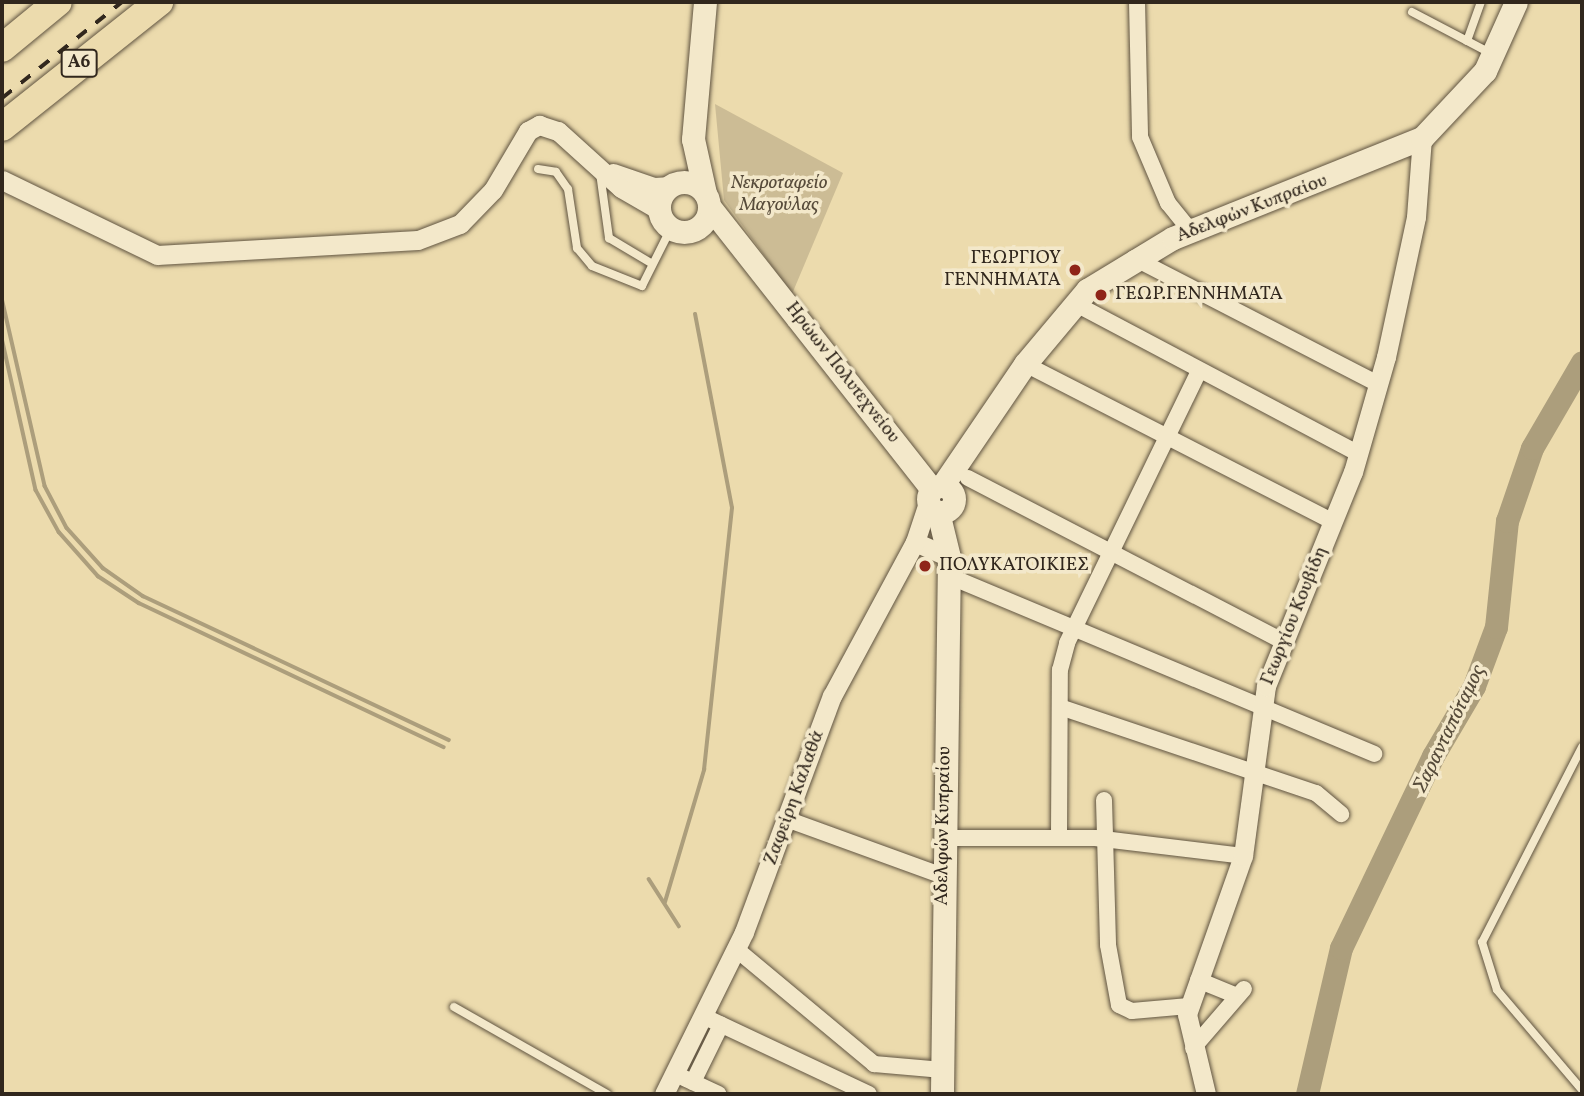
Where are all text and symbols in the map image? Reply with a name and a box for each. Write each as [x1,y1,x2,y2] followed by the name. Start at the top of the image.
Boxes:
[60,48,98,78] road number: Α6
[1173,170,1331,248] street label: Αδελφών Κυπραίου
[731,173,827,217] park label: Νεκροταφείο Μαγούλας
[944,248,1061,292] place label: ΓΕΩΡΓΙΟΥ ΓΕΝΝΗΜΑΤΑ
[1067,262,1083,278] marker: ΓΕΩΡΓΙΟΥ ΓΕΝΝΗΜΑΤΑ
[1115,284,1283,306] place label: ΓΕΩΡ.ΓΕΝΝΗΜΑΤΑ
[1093,287,1109,303] marker: ΓΕΩΡ.ΓΕΝΝΗΜΑΤΑ
[780,298,904,448] street label: Ηρώων Πολυτεχνείου
[1257,543,1333,689] street label: Γεωργίου Κουβίδη
[939,555,1089,577] place label: ΠΟΛΥΚΑΤΟΙΚΙΕΣ
[917,558,933,574] marker: ΠΟΛΥΚΑΤΟΙΚΙΕΣ
[1408,661,1492,797] water label: Σαρανταπόταμος
[760,727,830,869] street label: Ζαφείρη Καλαθά
[931,746,957,906] street label: Αδελφών Κυπραίου

